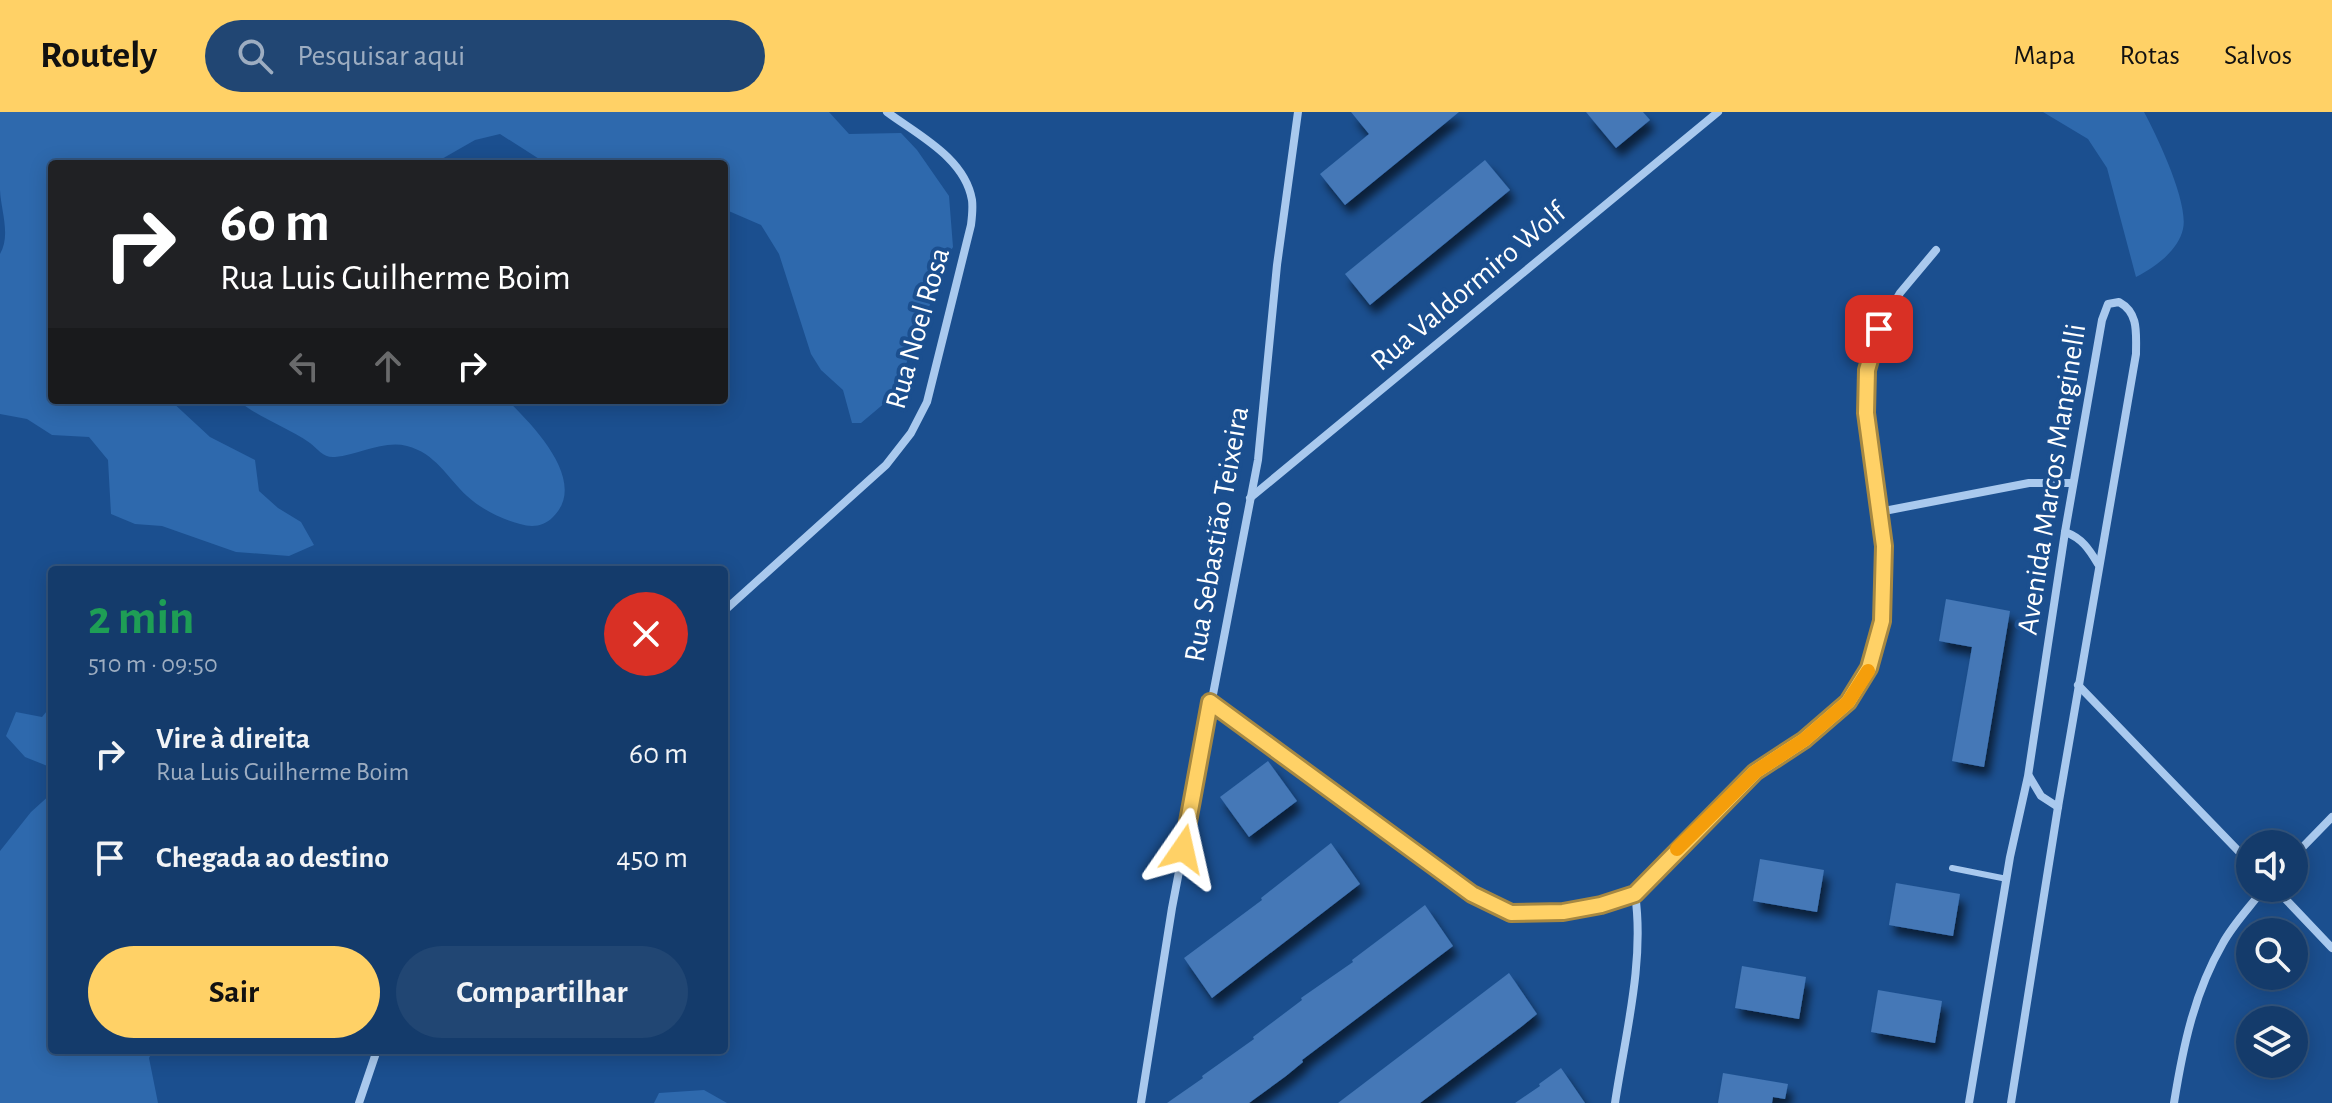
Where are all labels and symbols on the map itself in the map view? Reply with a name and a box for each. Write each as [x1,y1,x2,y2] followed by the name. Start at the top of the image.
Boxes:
[1366,196,1573,377] street label: Rua Valdormiro Wolf
[881,244,955,412] street label: Rua Noel Rosa
[1845,295,1913,363] pin
[2013,321,2091,637] street label: Avenida Marcos Manginelli
[1180,404,1254,664] street label: Rua Sebastião Teixeira
[1141,807,1225,891] position arrow

